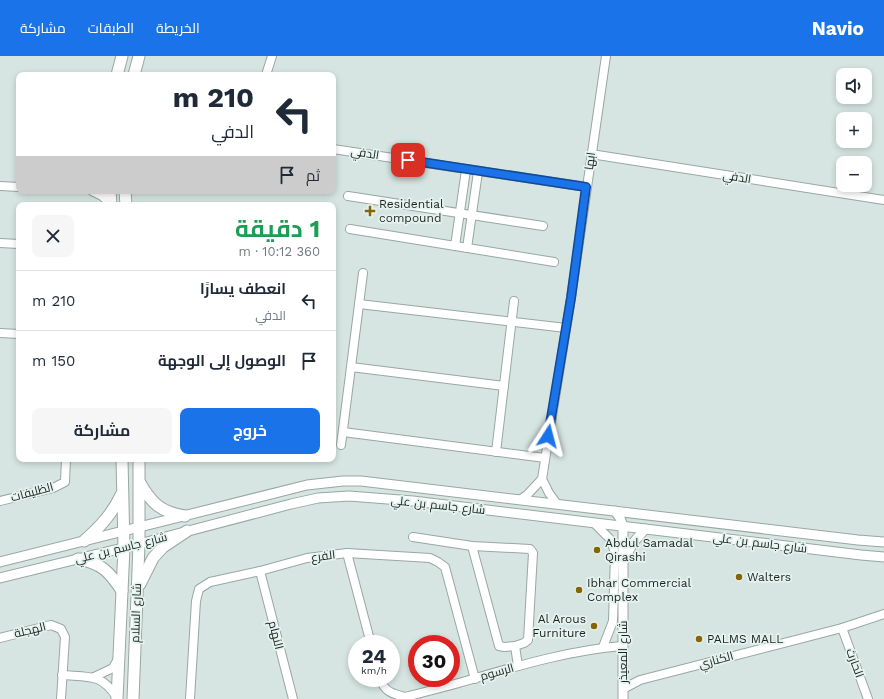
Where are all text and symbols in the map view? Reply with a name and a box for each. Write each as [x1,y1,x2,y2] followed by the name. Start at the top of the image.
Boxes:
[812,17,864,40] text: Navio
[20,20,66,36] text: مشاركة
[88,20,134,36] text: الطبقات
[156,20,200,36] text: الخريطة
[836,68,872,192] map controls
[836,68,872,104] button: sound
[173,81,254,114] text: 210 m
[268,88,320,140] icon: left
[836,112,872,148] button: +
[211,121,254,142] text: الدفي
[391,143,425,177] pin
[349,144,380,165] street label: الدفي
[397,149,419,171] icon: arrive
[582,151,598,171] street label: ابها
[836,156,872,192] button: −
[276,164,298,186] icon: arrive
[306,167,320,185] text: ثم
[721,168,752,189] street label: الدفي
[379,197,444,225] place label: Residential compound
[364,205,376,217] marker: Residential compound
[32,215,74,257] button: close
[235,215,320,243] text: 1 دقيقة
[238,244,320,259] text: 360 m · 10:12
[200,280,286,298] text: انعطف يسارًا
[298,290,320,312] icon: left
[32,292,75,310] text: 210 m
[255,308,286,323] text: الدفي
[298,350,320,372] icon: arrive
[32,352,75,370] text: 150 m
[158,352,286,370] text: الوصول إلى الوجهة
[32,408,172,454] button: مشاركة
[180,408,320,454] button: خروج
[527,415,569,457] position arrow
[9,480,55,504] street label: الظليفات
[390,493,486,520] street label: شارع جاسم بن علي
[73,530,170,569] street label: شارع جاسم بن علي
[712,530,808,559] street label: شارع جاسم بن علي
[605,536,694,564] place label: Abdul Samadal Qirashi
[592,545,602,555] marker: Abdul Samadal Qirashi
[310,548,336,565] street label: الفرع
[747,570,791,584] place label: Walters
[734,572,744,582] marker: Walters
[587,576,692,604] place label: Ibhar Commercial Complex
[128,583,145,643] street label: شارع السلام
[574,585,584,595] marker: Ibhar Commercial Complex
[532,612,586,640] place label: Al Arous Furniture
[13,619,47,641] street label: الهجلة
[265,619,286,651] street label: النهام
[589,621,599,631] marker: Al Arous Furniture
[616,621,631,684] street label: شارع المعيذر
[707,632,783,646] place label: PALMS MALL
[694,634,704,644] marker: PALMS MALL
[408,635,460,687] speed limit sign: 30
[362,644,386,668] text: 24
[843,647,867,679] street label: الحارث
[697,649,736,674] street label: الكناري
[478,661,516,684] street label: الرسوم
[361,665,387,676] text: km/h

